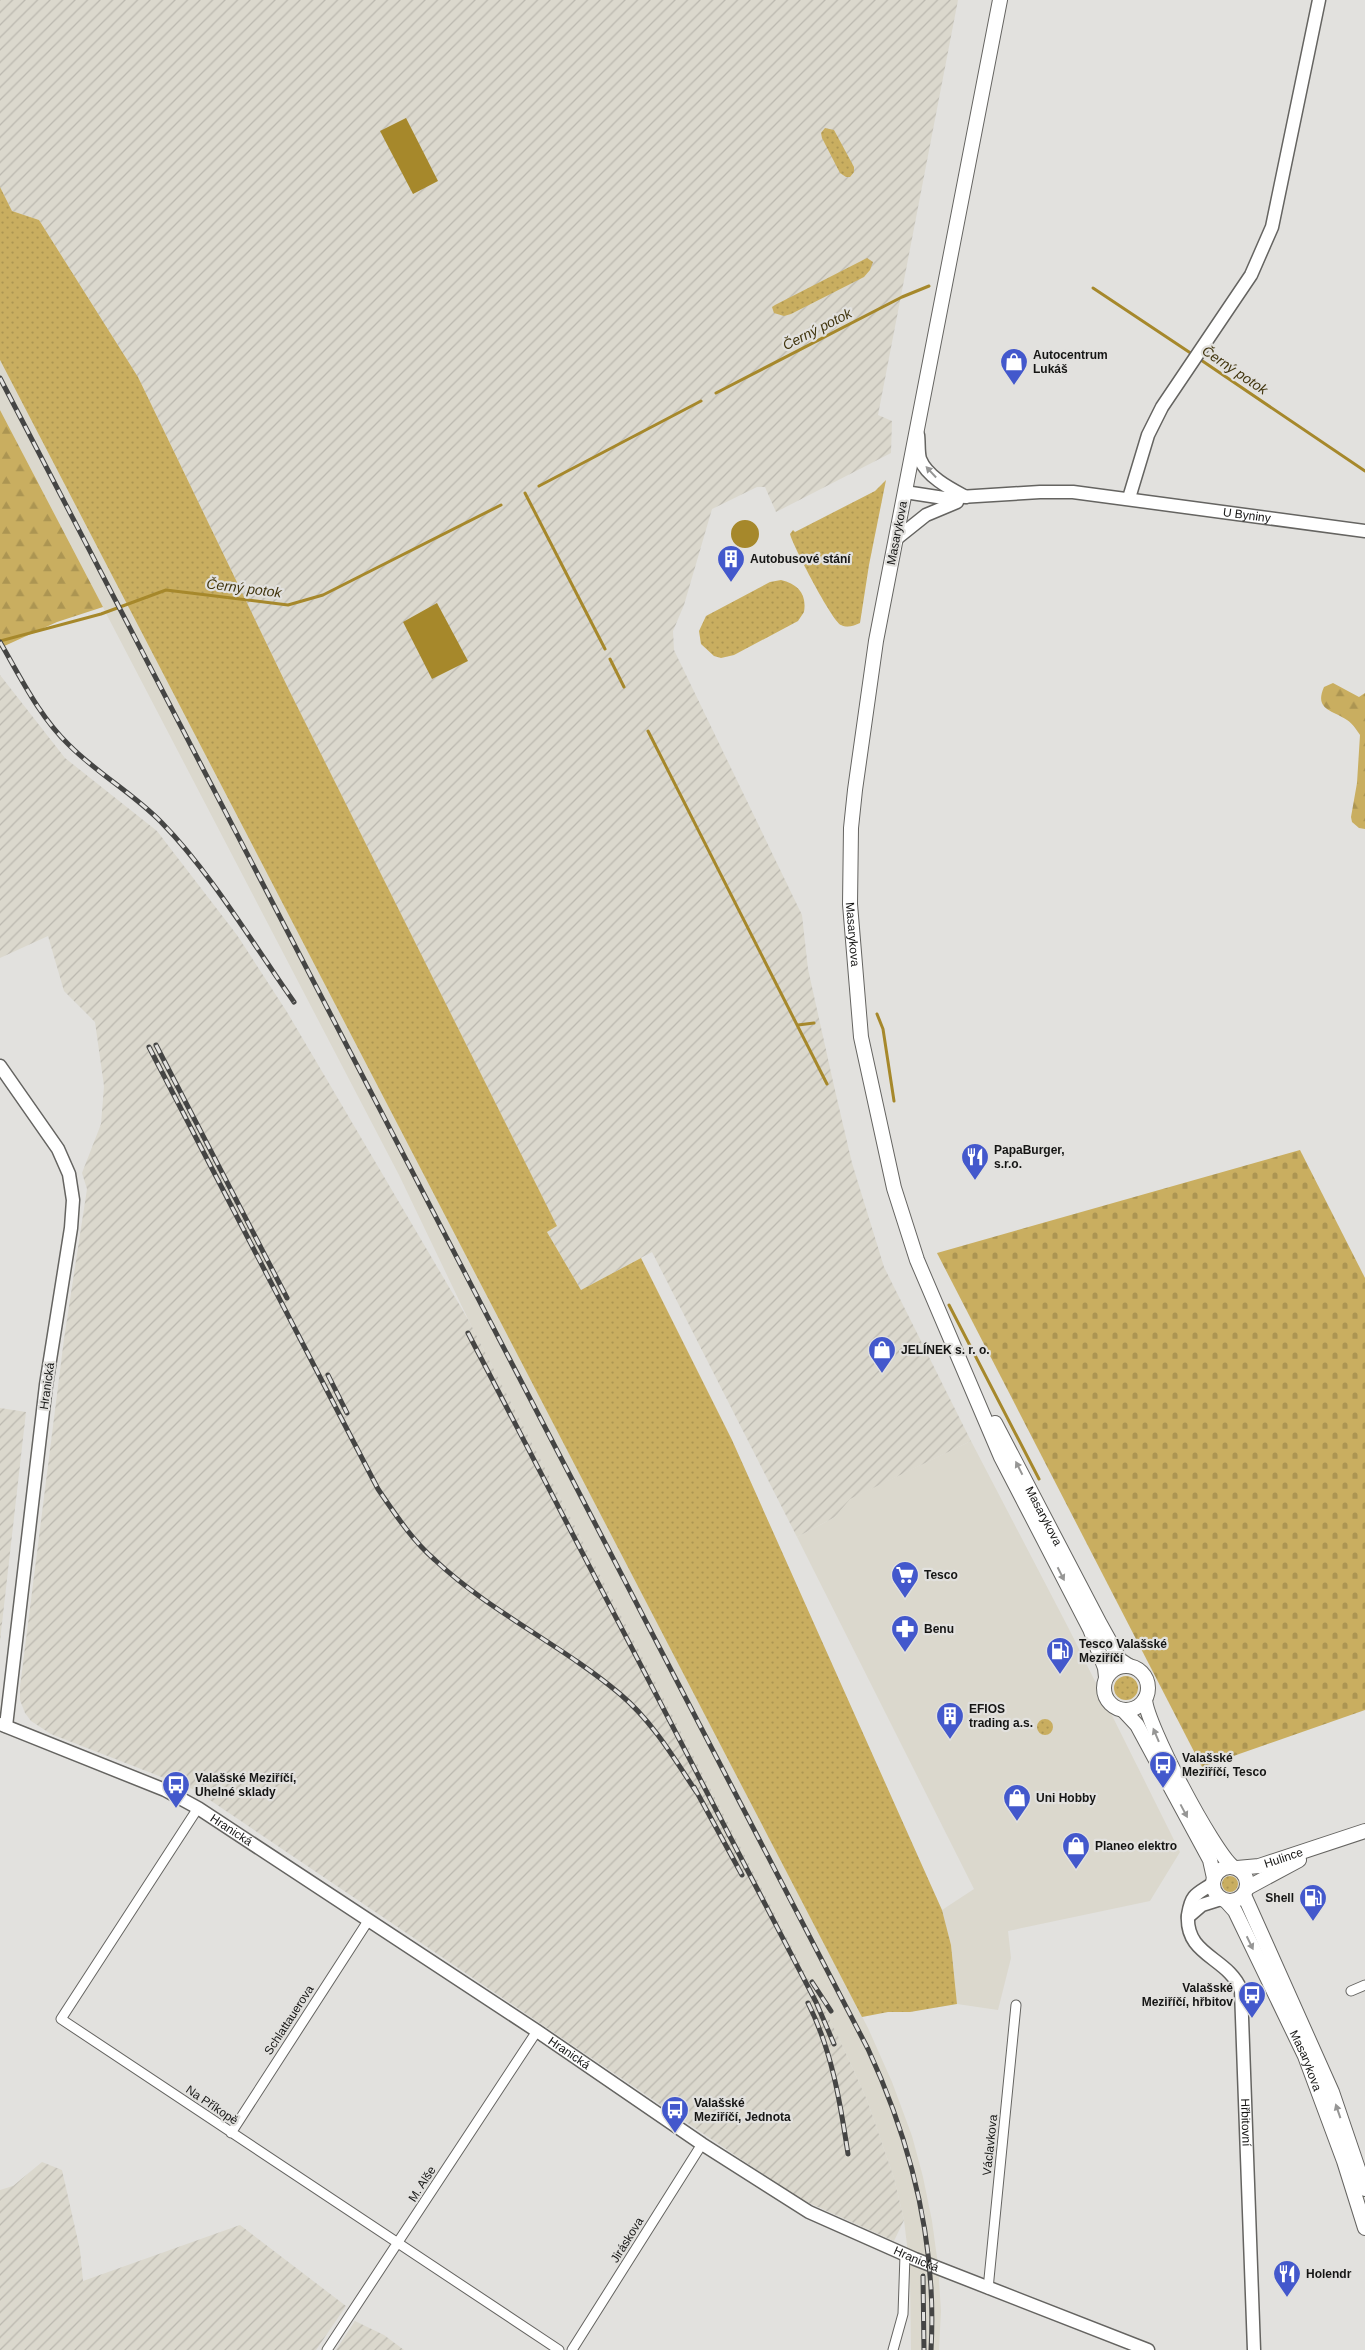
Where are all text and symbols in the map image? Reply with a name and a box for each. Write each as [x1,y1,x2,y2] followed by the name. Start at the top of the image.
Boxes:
[780,304,855,353] water label: Černý potok
[1199,342,1272,398] water label: Černý potok
[999,347,1029,386] shop icon: Autocentrum Lukáš
[1033,348,1108,376] place label: Autocentrum Lukáš
[925,467,937,479] one-way arrow
[884,500,910,566] street label: Masarykova
[1222,505,1272,525] street label: U Byniny
[716,544,746,583] building icon: Autobusové stání
[750,552,851,566] place label: Autobusové stání
[206,575,283,601] water label: Černý potok
[843,901,862,967] street label: Masarykova
[960,1142,990,1181] restaurant icon: PapaBurger, s.r.o.
[994,1143,1065,1171] place label: PapaBurger, s.r.o.
[867,1335,897,1374] shop icon: JELÍNEK s. r. o.
[901,1342,990,1357] place label: JELÍNEK s. r. o.
[37,1361,57,1410] street label: Hranická
[1015,1461,1023,1475] one-way arrow
[1022,1484,1065,1548] street label: Masarykova
[890,1560,920,1599] supermarket icon: Tesco
[1057,1567,1065,1581] one-way arrow
[924,1568,958,1582] place label: Tesco
[890,1614,920,1653] pharmacy icon: Benu
[924,1622,954,1636] place label: Benu
[1045,1636,1075,1675] fuel station icon: Tesco Valašské Meziříčí
[1079,1637,1167,1665] place label: Tesco Valašské Meziříčí
[935,1701,965,1740] building icon: EFIOS trading a.s.
[969,1702,1033,1730] place label: EFIOS trading a.s.
[1152,1728,1160,1742] one-way arrow
[1148,1750,1178,1789] bus stop icon: Valašské Meziříčí, Tesco
[1182,1751,1266,1779] place label: Valašské Meziříčí, Tesco
[161,1770,191,1809] bus stop icon: Valašské Meziříčí, Uhelné sklady
[195,1771,296,1799] place label: Valašské Meziříčí, Uhelné sklady
[1002,1783,1032,1822] shop icon: Uni Hobby
[1036,1791,1096,1805] place label: Uni Hobby
[1179,1805,1188,1818] one-way arrow
[208,1811,255,1849] street label: Hranická
[1061,1831,1091,1870] shop icon: Planeo elektro
[1095,1839,1177,1853] place label: Planeo elektro
[1262,1845,1305,1871] street label: Hulince
[1298,1883,1328,1922] fuel station icon: Shell
[1265,1891,1294,1905] place label: Shell
[1247,1936,1255,1950] one-way arrow
[1237,1980,1267,2019] bus stop icon: Valašské Meziříčí, hřbitov
[1142,1981,1233,2009] place label: Valašské Meziříčí, hřbitov
[261,1982,317,2057] street label: Schlattauerova
[1287,2028,1325,2093] street label: Masarykova
[546,2034,593,2072] street label: Hranická
[183,2082,241,2128] street label: Na Příkopě
[660,2095,690,2134] bus stop icon: Valašské Meziříčí, Jednota
[694,2096,791,2124] place label: Valašské Meziříčí, Jednota
[1238,2098,1254,2147] street label: Hřbitovní
[1334,2103,1342,2118] one-way arrow
[980,2113,1000,2176] street label: Václavkova
[405,2163,439,2204] street label: M. Alše
[608,2215,647,2265] street label: Jiráskova
[892,2243,941,2275] street label: Hranická
[1272,2259,1302,2298] restaurant icon: Holendr
[1306,2267,1352,2281] place label: Holendr

